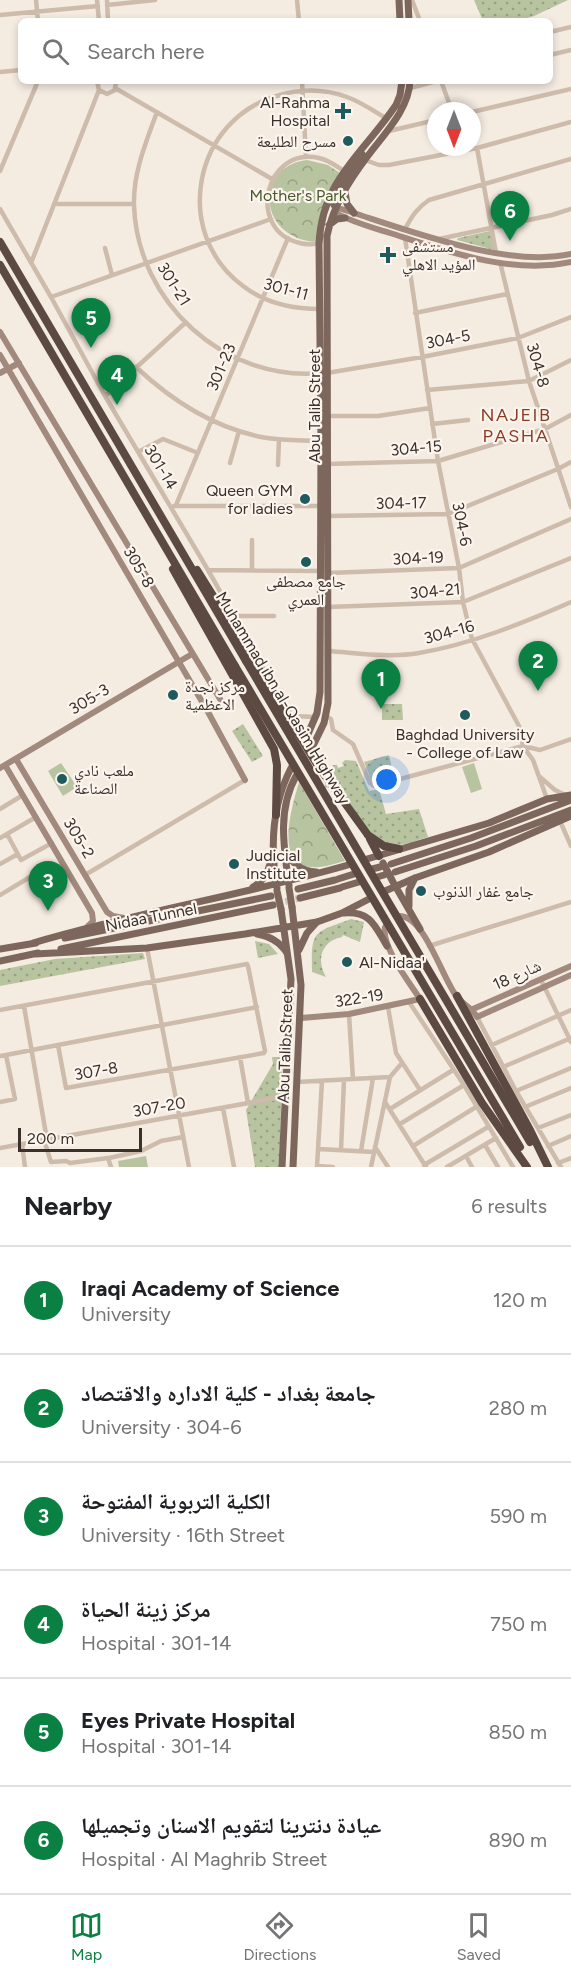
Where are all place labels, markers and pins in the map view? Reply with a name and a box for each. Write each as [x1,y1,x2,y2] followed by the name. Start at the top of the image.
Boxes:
[260,93,330,130] place label: Al-Rahma Hospital
[334,102,352,120] marker: Al-Rahma Hospital
[257,132,336,152] place label: مسرح الطليعة
[341,134,355,148] marker: مسرح الطليعة
[490,192,530,241] pin: 6
[402,237,475,277] place label: مستشفى المؤيد الاهلي
[379,246,397,264] marker: مستشفى المؤيد الاهلي
[72,298,110,348] pin: 5
[98,356,136,405] pin: 4
[206,481,293,518] place label: Queen GYM for ladies
[298,492,312,506] marker: Queen GYM for ladies
[299,555,313,569] marker: جامع مصطفى العمري
[266,572,346,612] place label: جامع مصطفى العمري
[518,642,558,691] pin: 2
[362,660,400,709] pin: 1
[185,677,245,714] place label: مركز نجدة الاعظمية
[166,688,180,702] marker: مركز نجدة الاعظمية
[458,708,472,722] marker: Baghdad University - College of Law
[396,725,535,762] place label: Baghdad University - College of Law
[74,761,134,798] place label: ملعب نادي الصناعة
[55,772,69,786] marker: ملعب نادي الصناعة
[246,846,306,883] place label: Judicial Institute
[227,857,241,871] marker: Judicial Institute
[28,862,68,911] pin: 3
[433,882,534,902] place label: جامع غفار الذنوب
[414,884,428,898] marker: جامع غفار الذنوب
[359,953,425,972] place label: Al-Nidaa'
[340,955,354,969] marker: Al-Nidaa'

